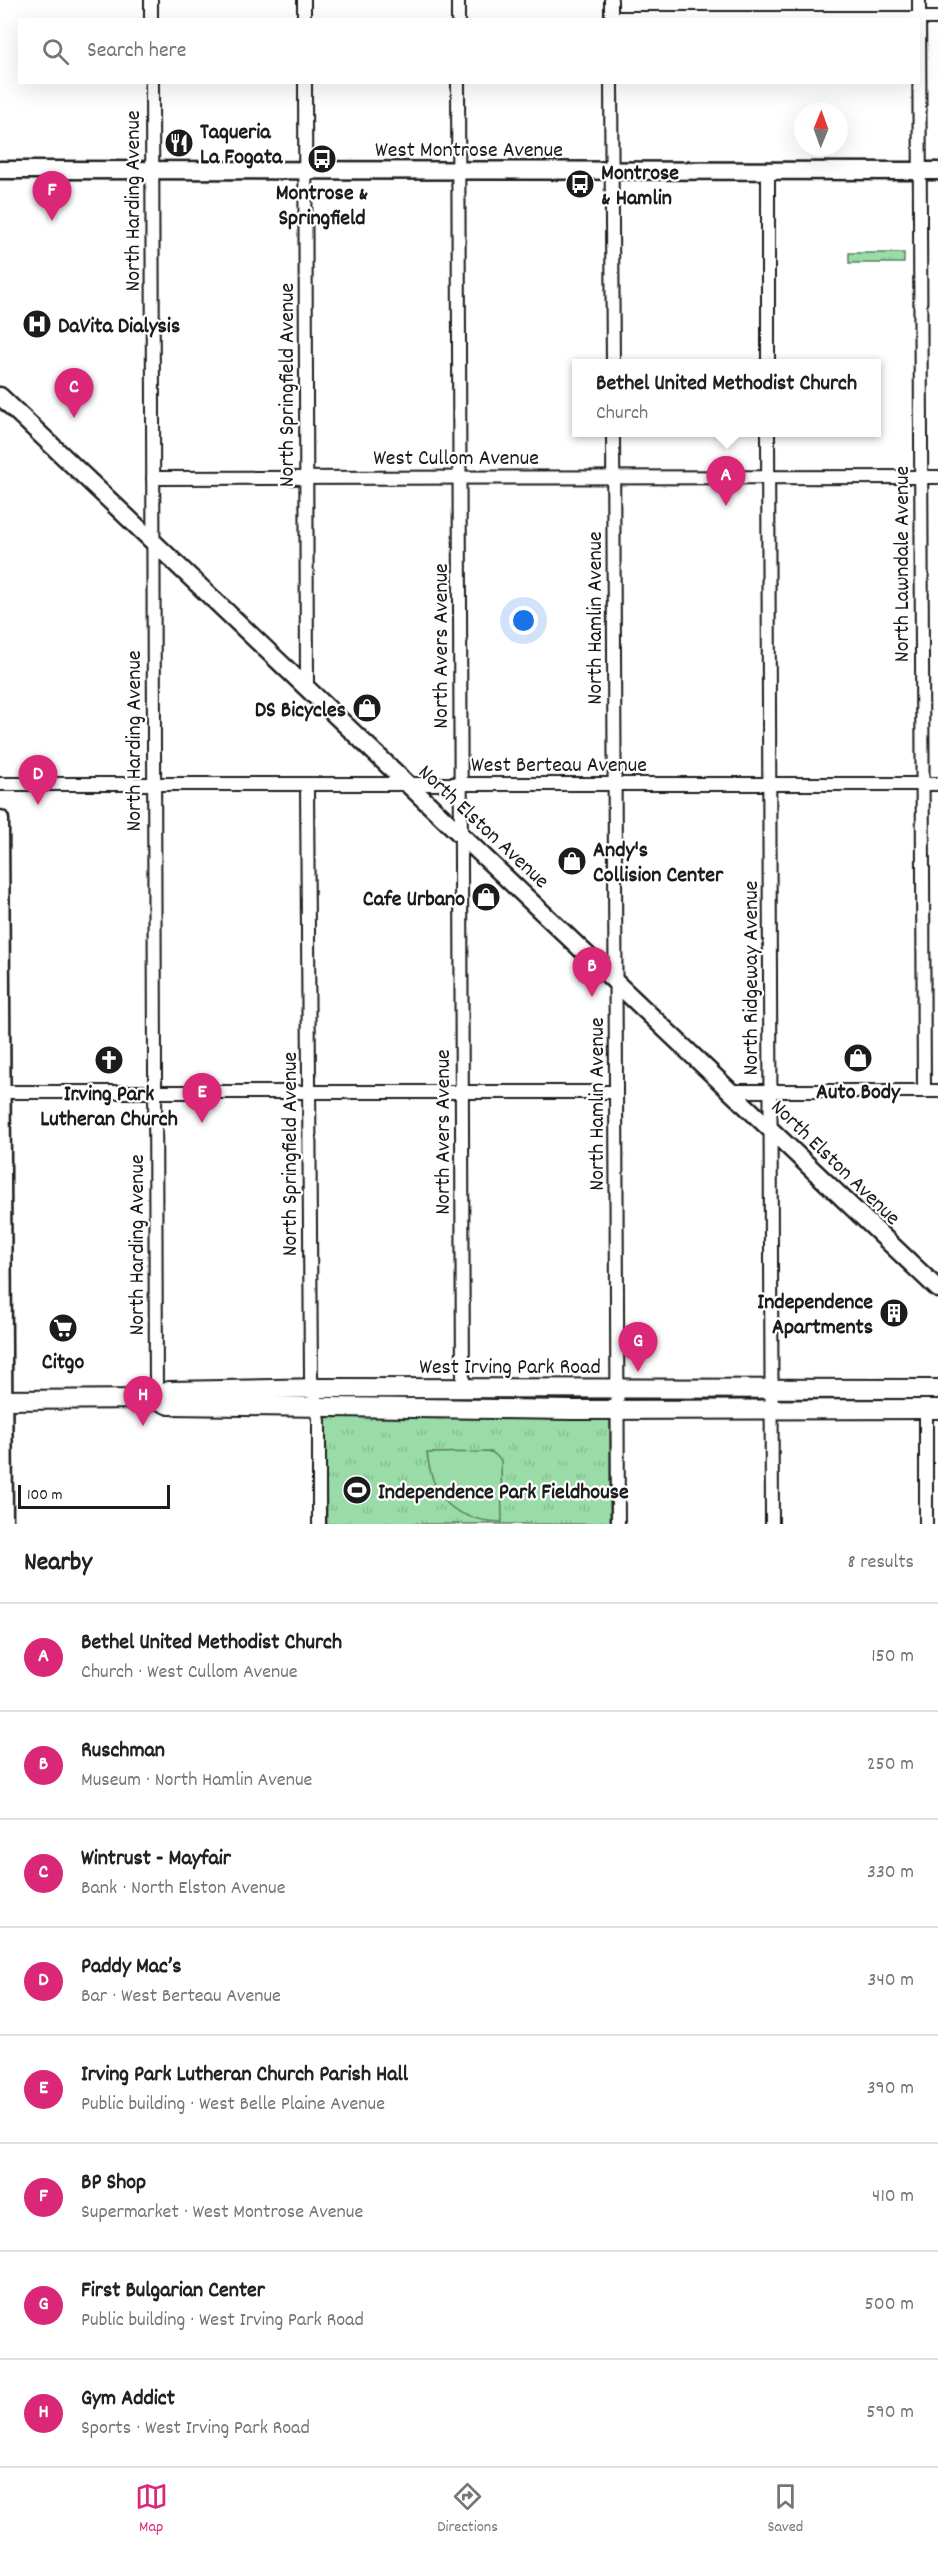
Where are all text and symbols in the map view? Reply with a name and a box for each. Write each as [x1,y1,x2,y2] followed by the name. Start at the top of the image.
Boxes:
[18,18,920,84] search box
[39,35,72,68] icon: search
[87,36,186,67] text: Search here
[794,102,848,156] north arrow
[119,110,150,292] street label: North Harding Avenue
[200,118,283,174] place label: Taqueria La Fogata
[163,127,195,159] restaurant icon: Taqueria La Fogata
[375,136,563,167] street label: West Montrose Avenue
[306,143,338,175] bus stop icon: Montrose & Springfield
[601,159,679,215] place label: Montrose & Hamlin
[564,168,596,200] bus stop icon: Montrose & Hamlin
[32,172,72,221] pin: F
[276,179,368,235] place label: Montrose & Springfield
[273,283,304,487] street label: North Springfield Avenue
[21,308,53,340] hospital icon: DaVita Dialysis
[58,312,180,343] place label: DaVita Dialysis
[572,359,881,437] popup
[54,368,94,418] pin: C
[596,369,857,400] text: Bethel United Methodist Church
[596,400,648,428] text: Church
[373,444,539,475] street label: West Cullom Avenue
[706,456,746,506] pin: A
[888,466,919,662] street label: North Lawndale Avenue
[581,531,612,705] street label: North Hamlin Avenue
[427,563,458,729] street label: North Avers Avenue
[509,606,538,635] your location
[120,650,151,832] street label: North Harding Avenue
[351,692,383,724] shop icon: DS Bicycles
[255,696,346,727] place label: DS Bicycles
[471,751,647,782] street label: West Berteau Avenue
[18,756,57,805] pin: D
[410,758,555,897] street label: North Elston Avenue
[593,836,724,892] place label: Andy's Collision Center
[556,845,588,877] shop icon: Andy's Collision Center
[737,880,768,1076] street label: North Ridgeway Avenue
[470,881,502,913] shop icon: Cafe Urbano
[363,885,465,916] place label: Cafe Urbano
[572,948,612,997] pin: B
[583,1017,614,1191] street label: North Hamlin Avenue
[842,1042,874,1074] shop icon: Auto Body
[93,1044,125,1076] church icon: Irving Park Lutheran Church
[429,1049,460,1215] street label: North Avers Avenue
[276,1052,307,1256] street label: North Springfield Avenue
[182,1074,222,1123] pin: E
[816,1078,901,1109] place label: Auto Body
[40,1080,178,1136] place label: Irving Park Lutheran Church
[763,1093,906,1234] street label: North Elston Avenue
[123,1154,154,1336] street label: North Harding Avenue
[757,1288,873,1344] place label: Independence Apartments
[878,1297,910,1329] building icon: Independence Apartments
[47,1312,79,1344] supermarket icon: Citgo
[618,1322,658,1372] pin: G
[42,1348,84,1379] place label: Citgo
[419,1353,601,1384] street label: West Irving Park Road
[124,1376,162,1426] pin: H
[341,1474,373,1506] sports icon: Independence Park Fieldhouse
[378,1478,629,1509] place label: Independence Park Fieldhouse
[18,1482,170,1510] scale bar
[27,1484,63,1507] text: 100 m
[24,1545,92,1582] text: Nearby
[848,1549,914,1577] text: 8 results
[81,1628,342,1659] text: Bethel United Methodist Church
[38,1643,49,1671] text: A
[871,1643,914,1671] text: 150 m
[81,1659,298,1687] text: Church · West Cullom Avenue
[81,1736,165,1767] text: Ruschman
[39,1751,48,1779] text: B
[867,1751,914,1779] text: 250 m
[81,1767,312,1795] text: Museum · North Hamlin Avenue
[81,1844,231,1875] text: Wintrust - Mayfair
[39,1859,48,1887] text: C
[867,1859,914,1887] text: 330 m
[81,1875,285,1903] text: Bank · North Elston Avenue
[81,1952,182,1983] text: Paddy Mac’s
[38,1967,49,1995] text: D
[868,1967,914,1995] text: 340 m
[81,1983,281,2011] text: Bar · West Berteau Avenue
[81,2060,408,2091] text: Irving Park Lutheran Church Parish Hall
[39,2075,48,2103] text: E
[867,2075,914,2103] text: 390 m
[81,2091,385,2119] text: Public building · West Belle Plaine Avenue
[81,2168,146,2199] text: BP Shop
[39,2183,48,2211] text: F
[872,2183,914,2211] text: 410 m
[81,2199,363,2227] text: Supermarket · West Montrose Avenue
[81,2276,265,2307] text: First Bulgarian Center
[38,2291,49,2319] text: G
[865,2291,914,2319] text: 500 m
[81,2307,364,2335] text: Public building · West Irving Park Road
[81,2384,175,2415] text: Gym Addict
[38,2399,49,2427] text: H
[866,2399,914,2427] text: 590 m
[81,2415,310,2443] text: Sports · West Irving Park Road
[135,2480,168,2539] tab: Map
[437,2480,498,2539] tab: Directions
[767,2480,803,2539] tab: Saved

